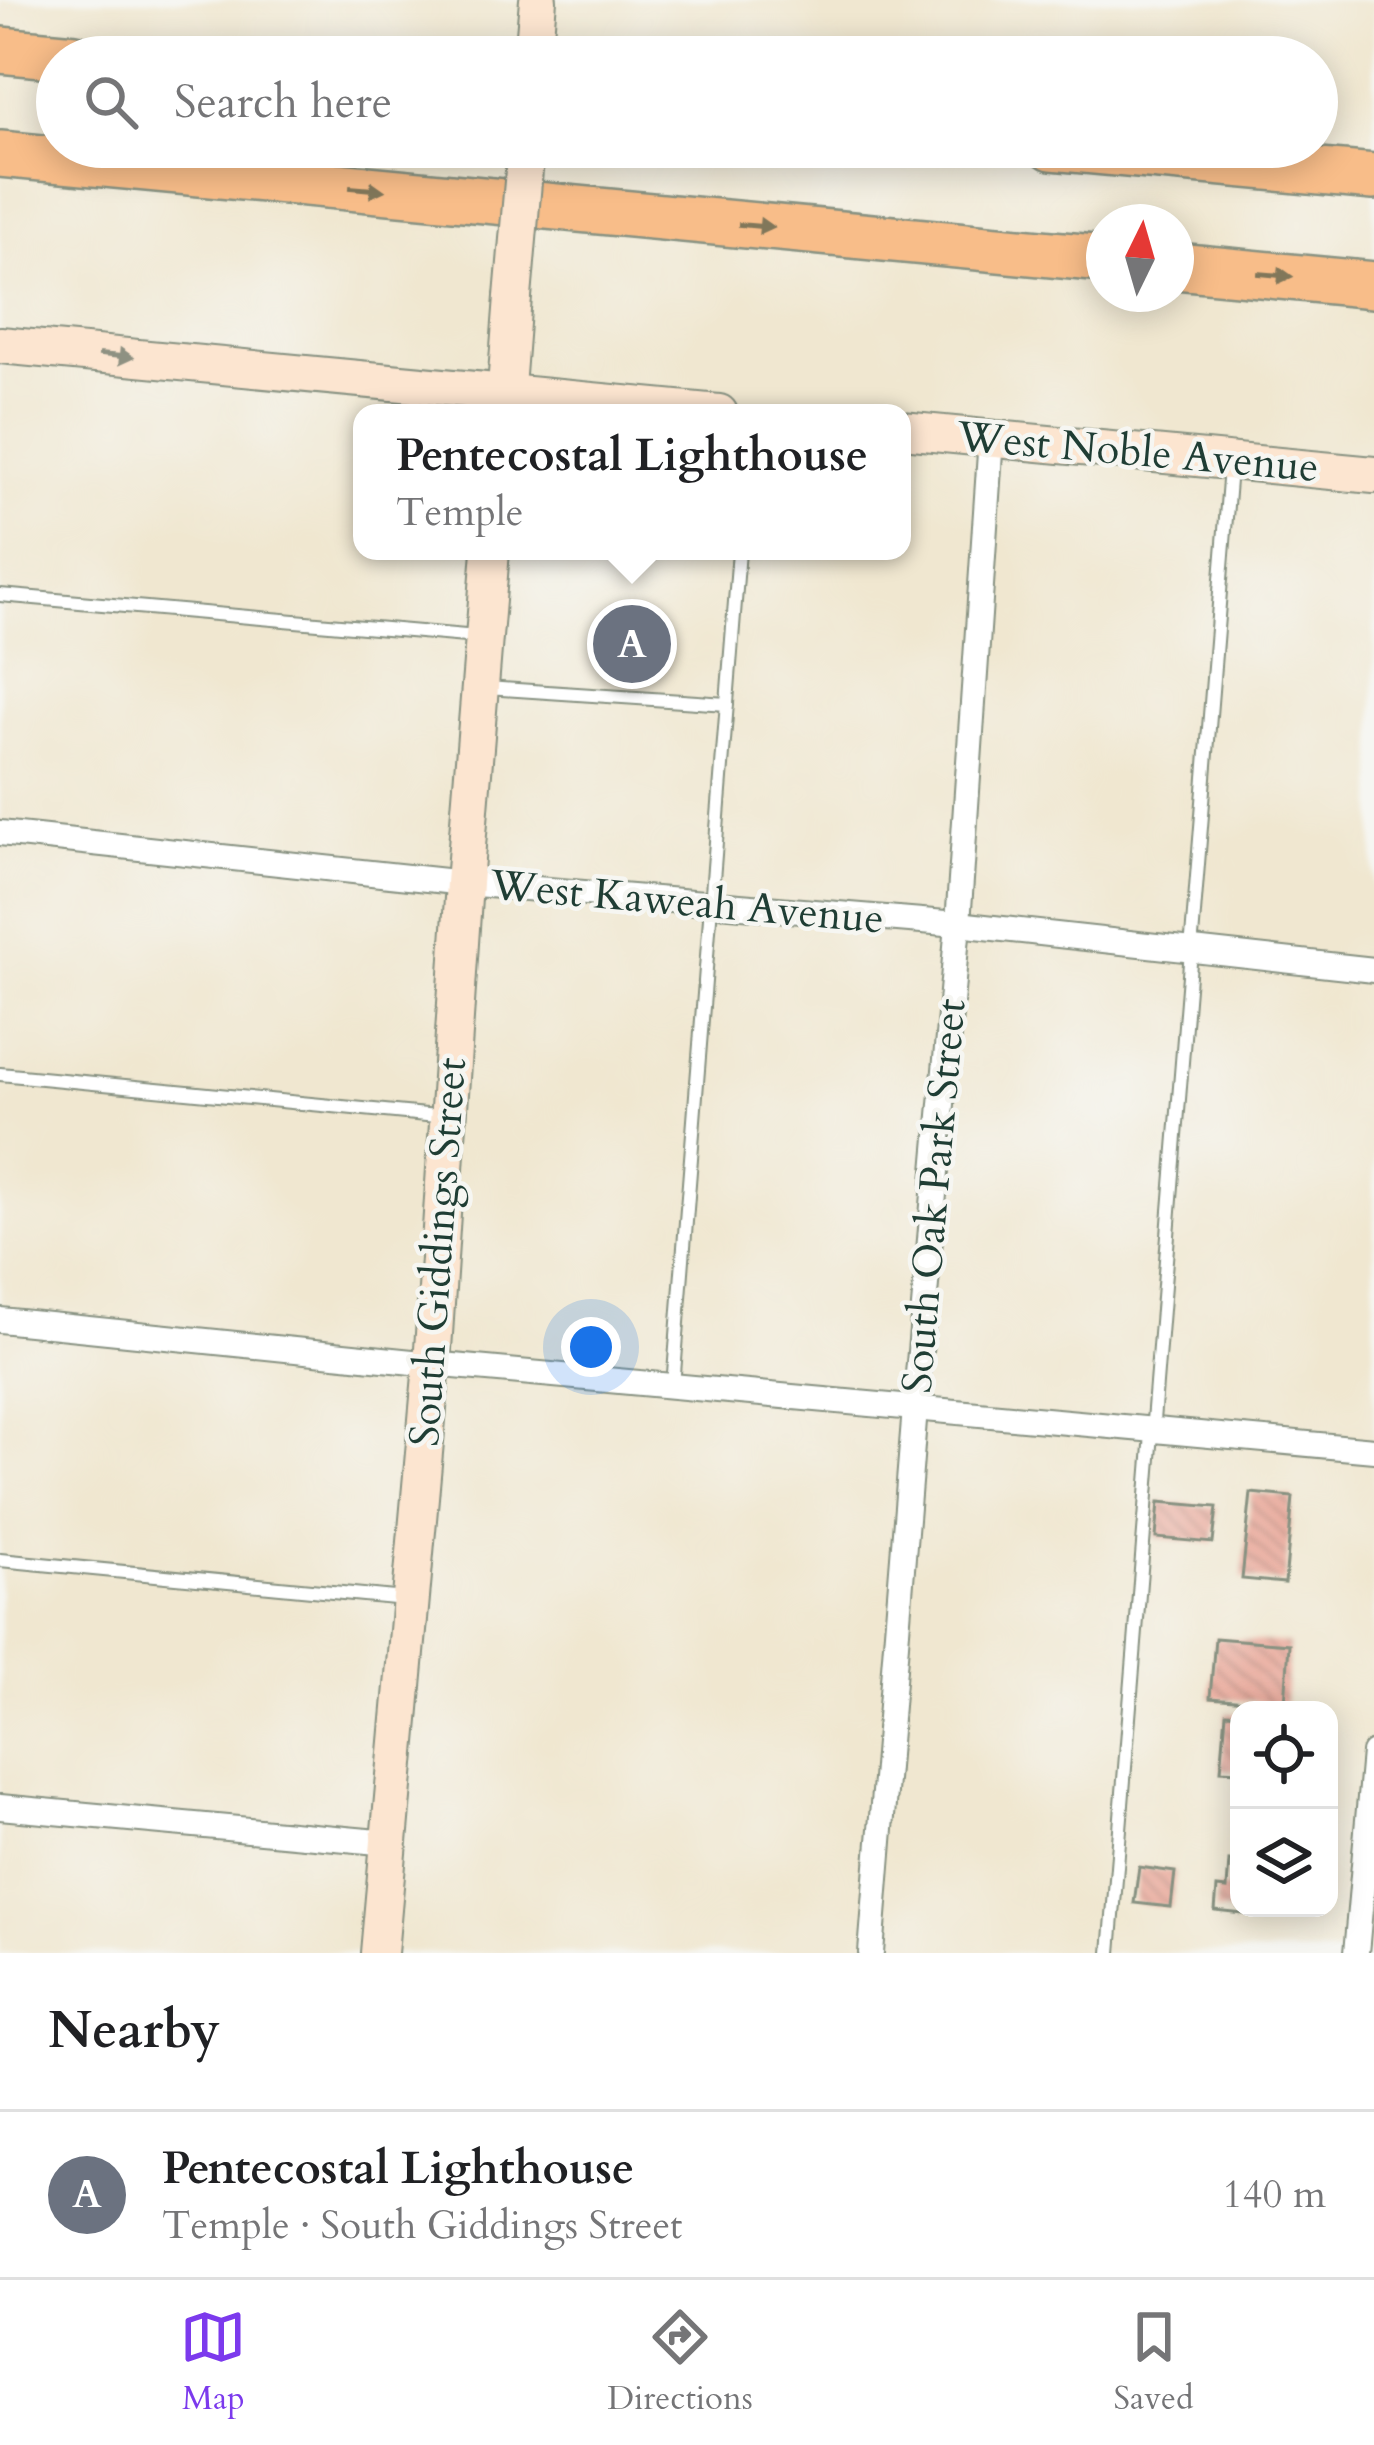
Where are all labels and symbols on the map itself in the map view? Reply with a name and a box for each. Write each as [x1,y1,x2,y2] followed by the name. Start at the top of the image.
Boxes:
[349,180,386,199] one-way arrow
[1086,204,1194,312] north arrow
[737,217,775,236] one-way arrow
[1257,266,1294,285] one-way arrow
[98,347,136,366] one-way arrow
[954,408,1321,496] street label: West Noble Avenue
[593,599,671,689] pin: A
[487,856,886,948] street label: West Kaweah Avenue
[888,996,980,1396] street label: South Oak Park Street
[396,1056,480,1448] street label: South Giddings Street
[561,1317,621,1377] your location

